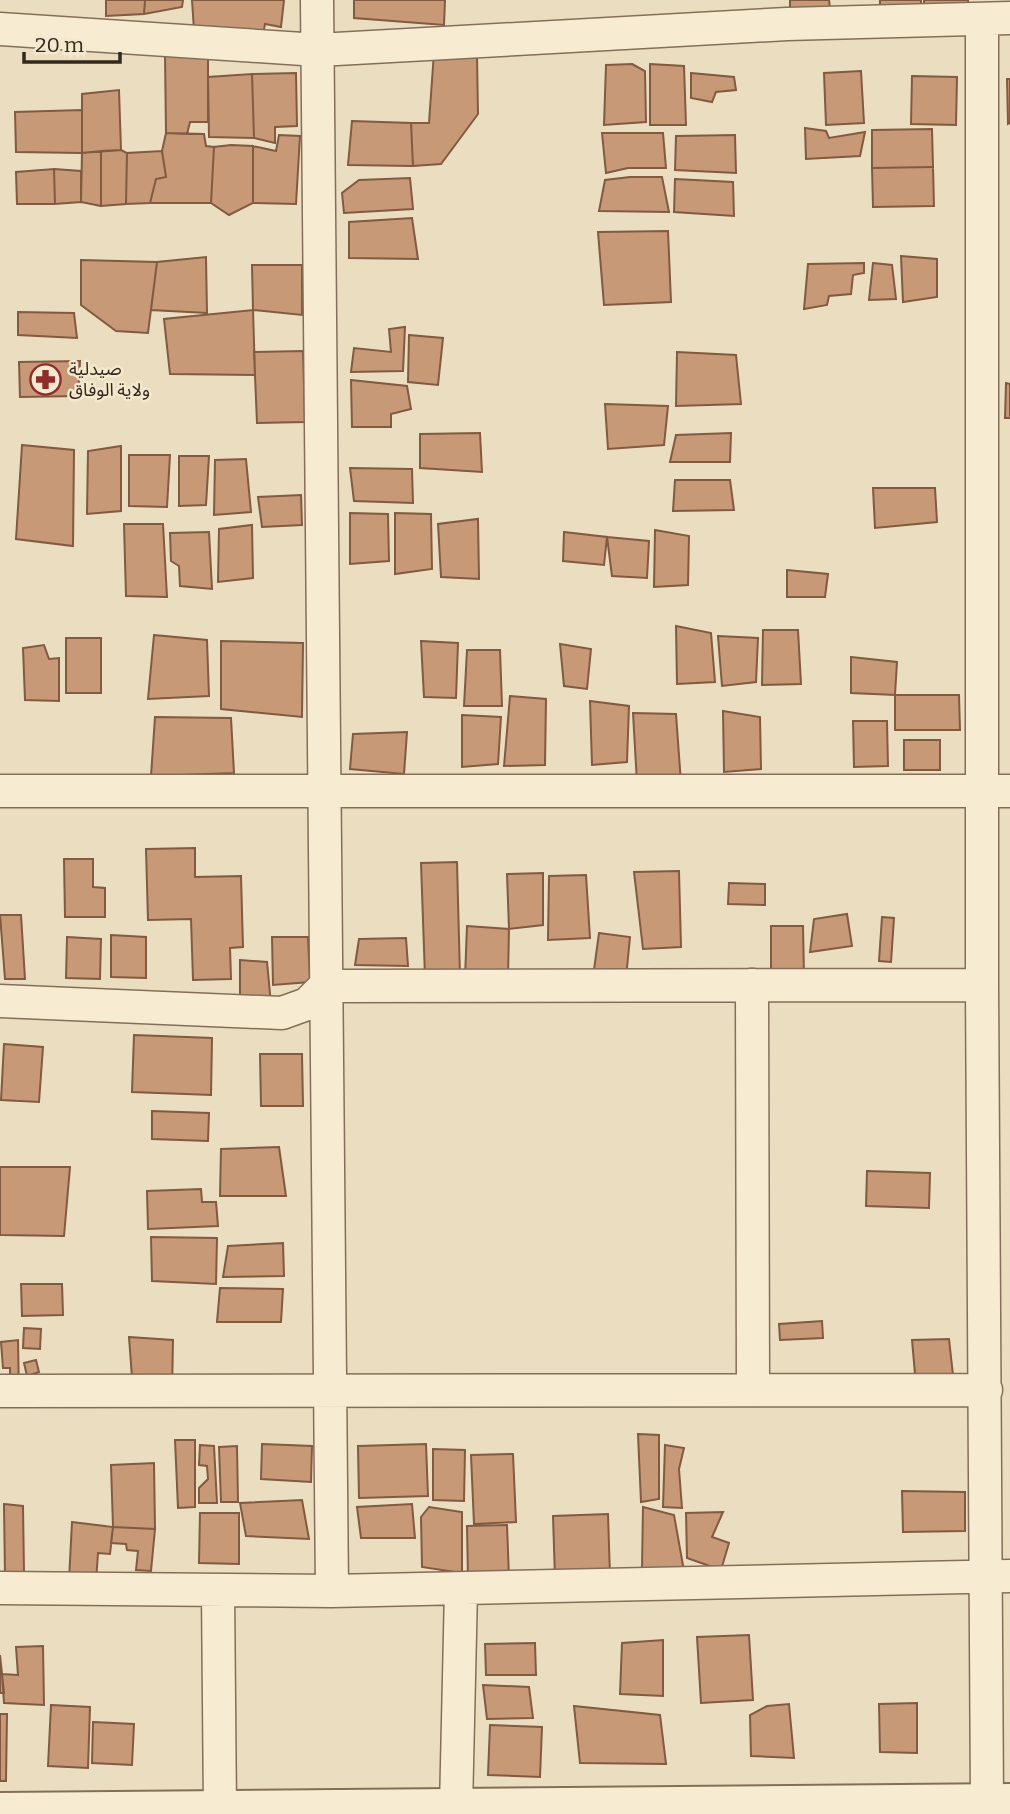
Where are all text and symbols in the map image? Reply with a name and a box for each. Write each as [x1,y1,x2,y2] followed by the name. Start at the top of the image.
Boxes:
[24,21,121,65] scale bar
[35,32,84,58] text: 20 m
[69,358,150,401] place label: صيدلية ولاية الوفاق
[29,362,63,396] pharmacy icon: صيدلية ولاية الوفاق

